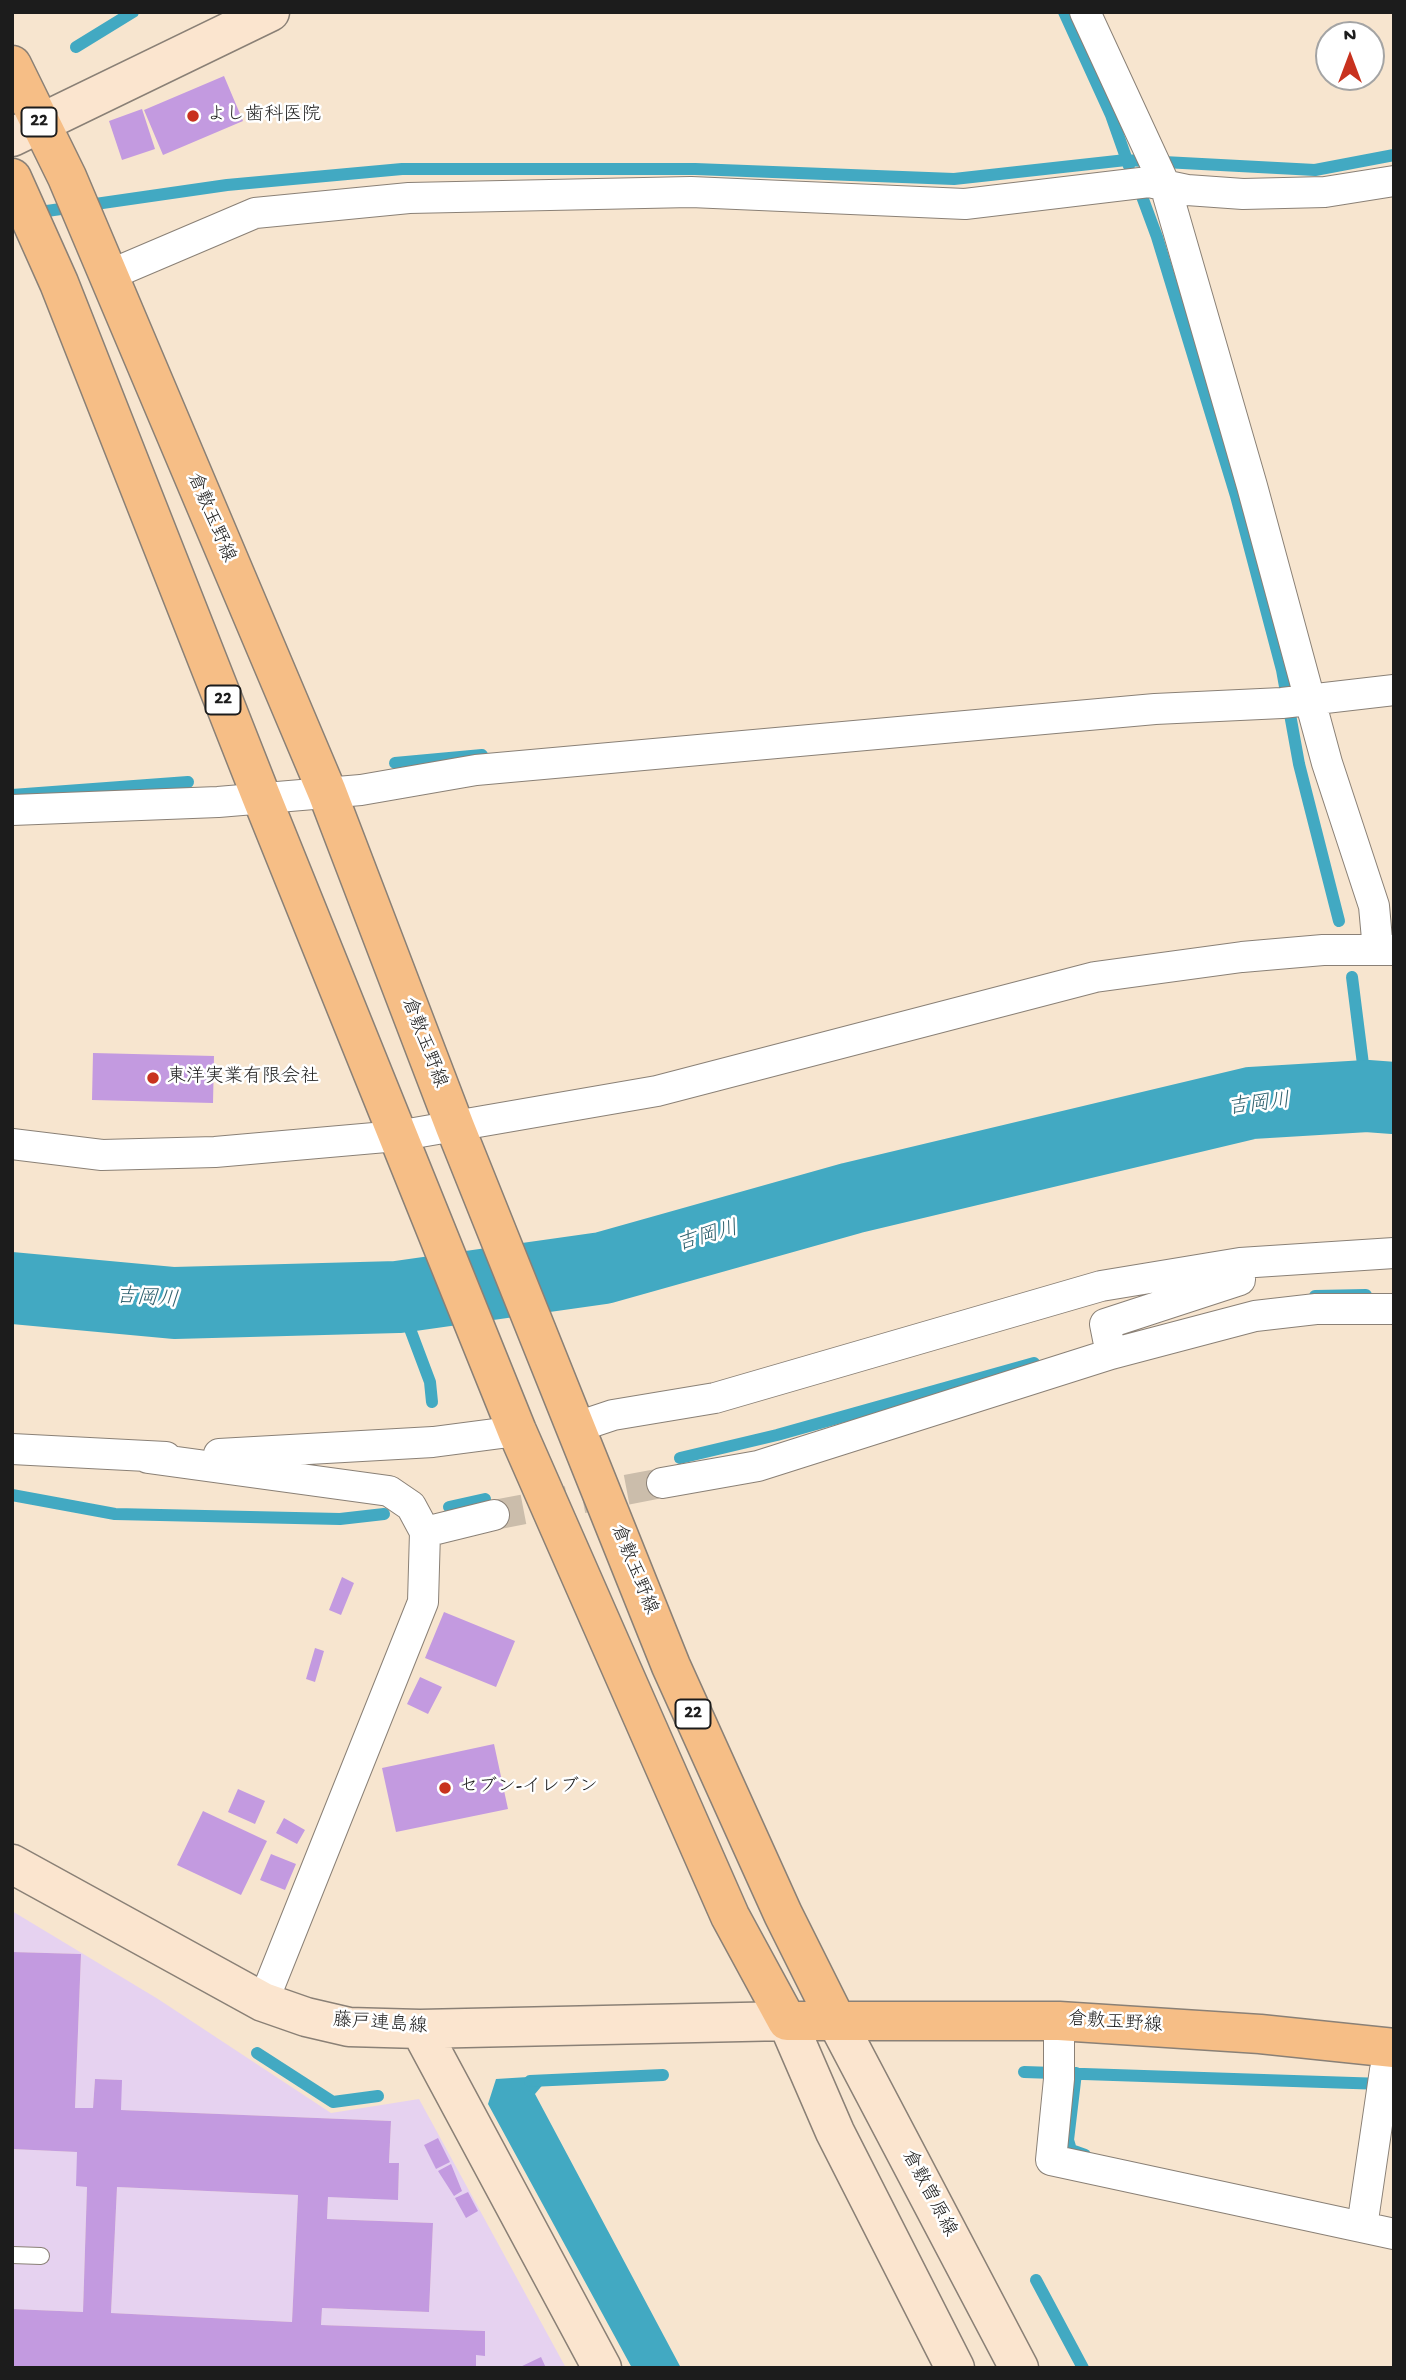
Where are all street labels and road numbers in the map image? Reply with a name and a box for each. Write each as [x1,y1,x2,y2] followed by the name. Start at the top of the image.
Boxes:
[22,107,56,136] road number: 22
[181,470,239,566] street label: 倉敷玉野線
[206,686,241,714] road number: 22
[395,995,451,1091] street label: 倉敷玉野線
[605,1522,661,1618] street label: 倉敷玉野線
[676,1700,710,1728] road number: 22
[1067,2009,1163,2039] street label: 倉敷玉野線
[332,2010,428,2040] street label: 藤戸連島線
[896,2147,960,2241] street label: 倉敷曽原線

